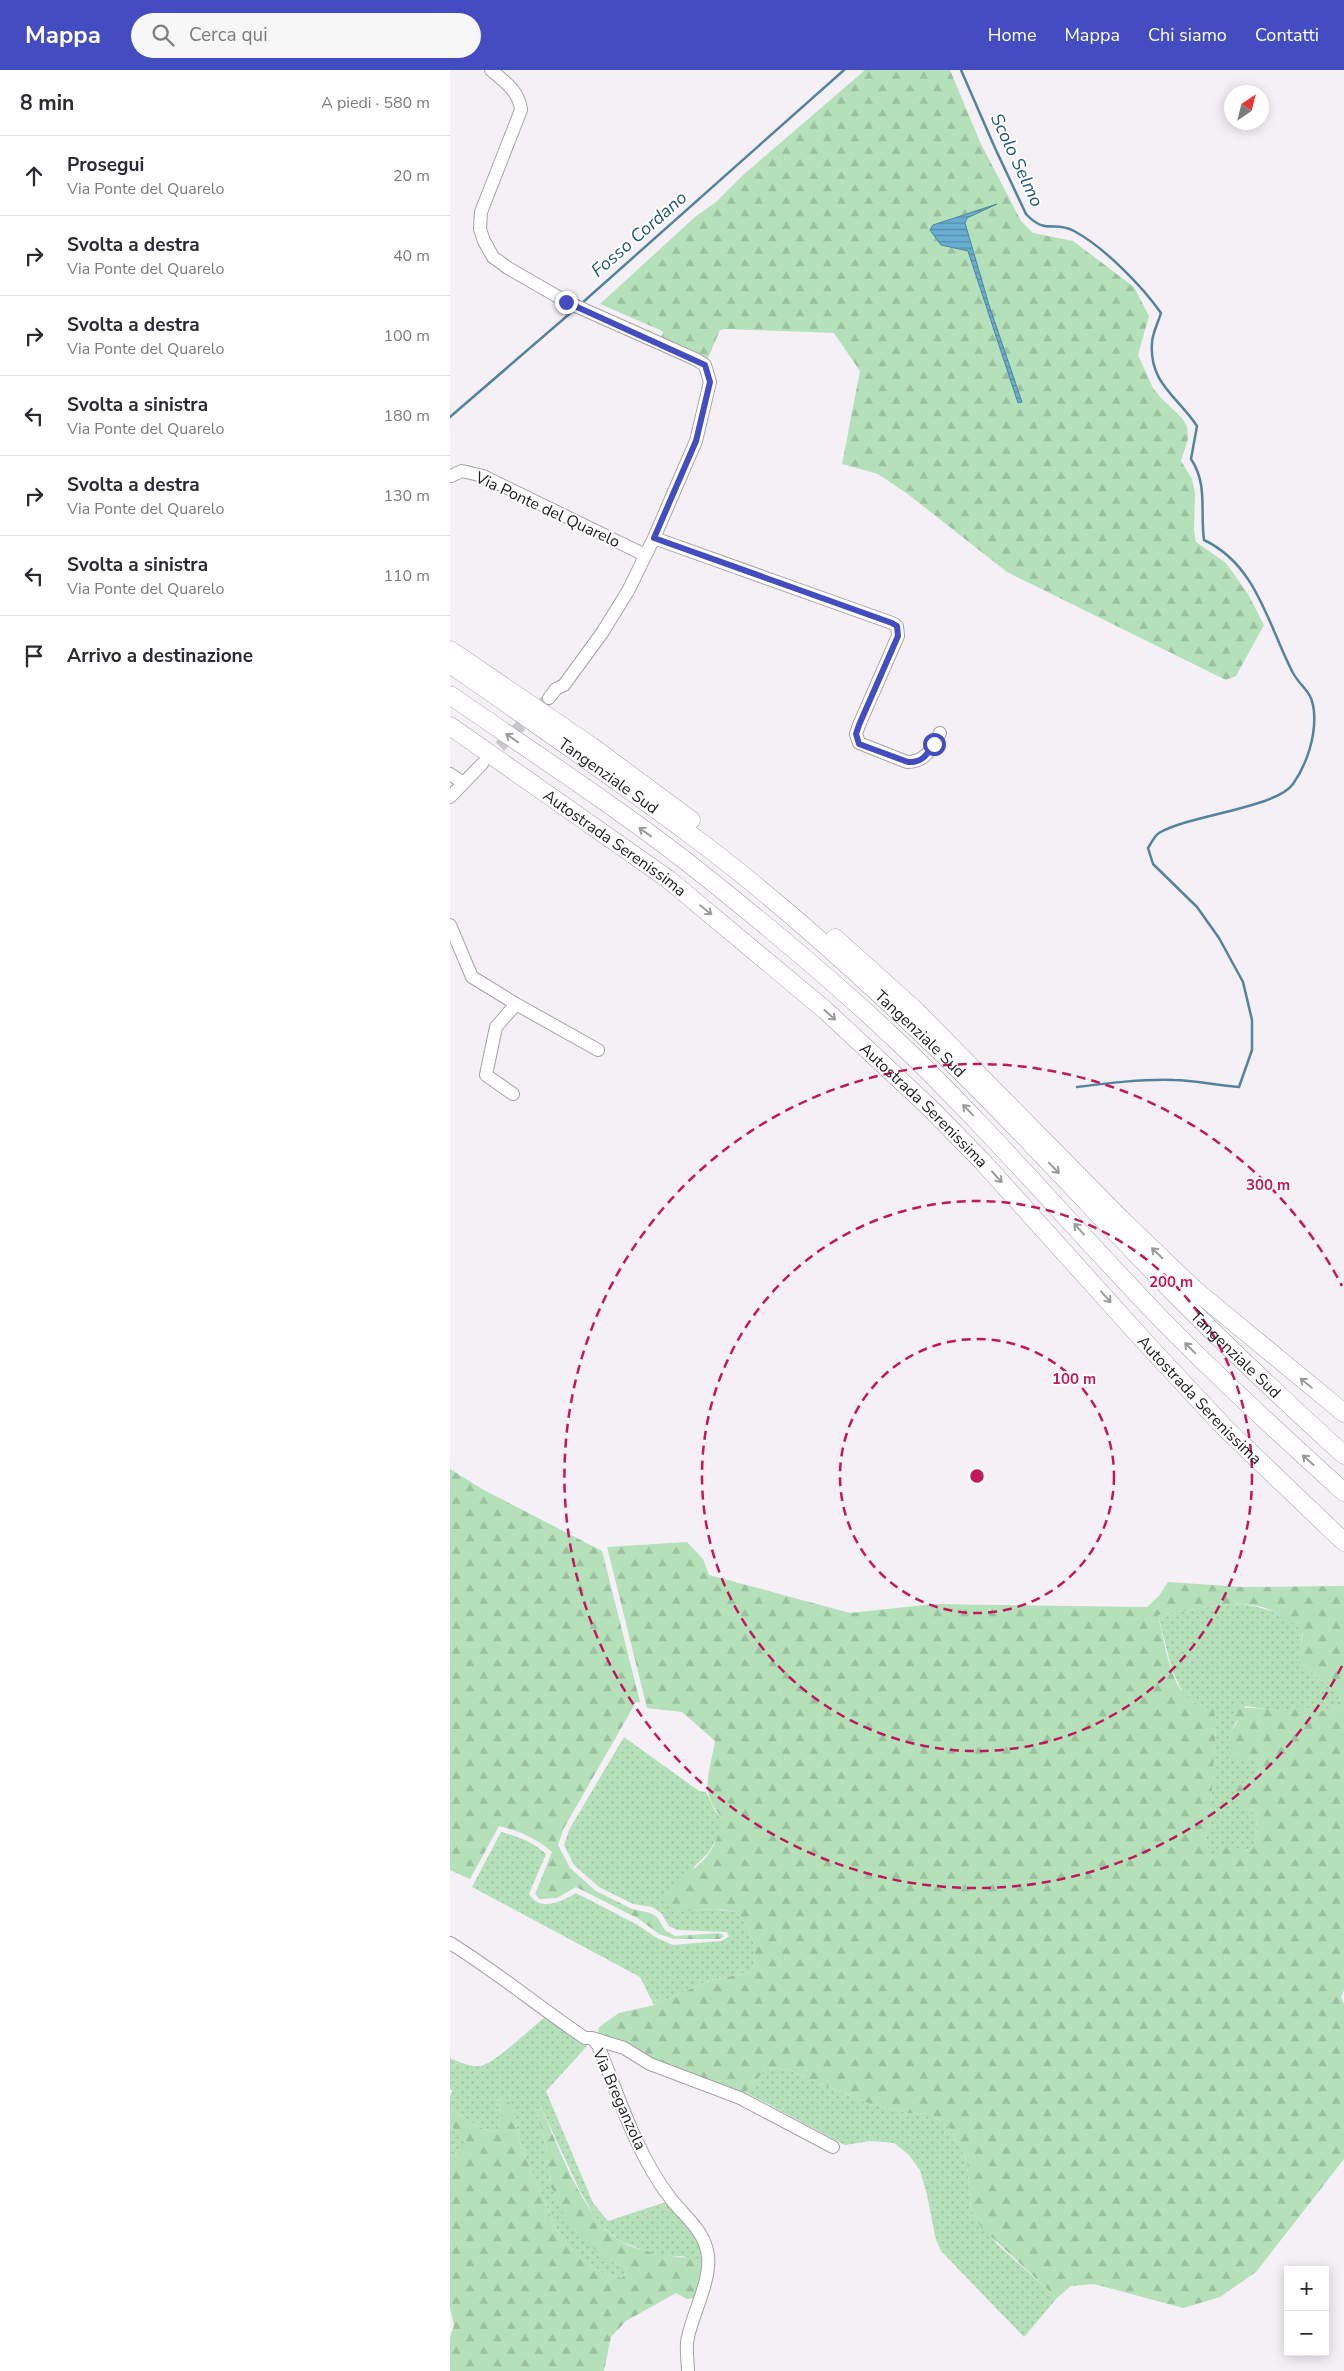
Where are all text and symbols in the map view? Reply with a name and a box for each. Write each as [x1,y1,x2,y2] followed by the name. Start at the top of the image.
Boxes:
[131,13,481,58] search box
[25,19,101,51] text: Mappa
[149,21,177,49] icon: search
[189,22,268,48] text: Cerca qui
[988,23,1036,47] text: Home
[1064,23,1120,47] text: Mappa
[1148,23,1227,47] text: Chi siamo
[1255,23,1319,47] text: Contatti
[1224,85,1269,130] north arrow
[20,89,74,117] text: 8 min
[321,92,430,114] text: A piedi · 580 m
[985,109,1049,211] water label: Scolo Selmo
[67,152,144,178] text: Prosegui
[20,162,48,190] icon: ahead
[393,165,430,187] text: 20 m
[67,178,224,200] text: Via Ponte del Quarelo
[586,186,692,282] water label: Fosso Cordano
[67,232,200,258] text: Svolta a destra
[20,242,48,270] icon: right
[393,245,430,267] text: 40 m
[67,258,224,280] text: Via Ponte del Quarelo
[555,291,578,314] route end
[67,312,200,338] text: Svolta a destra
[20,322,48,350] icon: right
[383,325,430,347] text: 100 m
[67,338,224,360] text: Via Ponte del Quarelo
[67,392,208,418] text: Svolta a sinistra
[20,402,48,430] icon: left
[383,405,430,427] text: 180 m
[67,418,224,440] text: Via Ponte del Quarelo
[471,466,624,553] street label: Via Ponte del Quarelo
[67,472,200,498] text: Svolta a destra
[20,482,48,510] icon: right
[383,485,430,507] text: 130 m
[67,498,224,520] text: Via Ponte del Quarelo
[67,552,208,578] text: Svolta a sinistra
[20,562,48,590] icon: left
[383,565,430,587] text: 110 m
[67,578,224,600] text: Via Ponte del Quarelo
[20,642,48,670] icon: arrive
[67,643,253,669] text: Arrivo a destinazione
[505,733,519,743] one-way arrow
[554,733,663,819] street label: Tangenziale Sud
[923,733,946,756] route start
[538,785,691,902] street label: Autostrada Serenissima
[638,827,652,837] one-way arrow
[699,905,712,916] one-way arrow
[870,985,970,1083] street label: Tangenziale Sud
[824,1009,837,1021] one-way arrow
[855,1038,993,1173] street label: Autostrada Serenissima
[962,1104,974,1117] one-way arrow
[1048,1162,1060,1175] one-way arrow
[991,1170,1003,1183] one-way arrow
[1246,1175,1290,1195] text: 300 m
[1073,1223,1085,1236] one-way arrow
[1150,1247,1163,1259] one-way arrow
[1149,1272,1193,1292] text: 200 m
[1100,1291,1111,1304] one-way arrow
[1185,1306,1286,1403] street label: Tangenziale Sud
[1132,1331,1266,1470] street label: Autostrada Serenissima
[1184,1342,1196,1354] one-way arrow
[1052,1369,1096,1389] text: 100 m
[1300,1377,1313,1388] one-way arrow
[1301,1454,1314,1465] one-way arrow
[968,1467,986,1485] centre of rings
[587,2044,651,2153] street label: Via Breganzola
[1284,2266,1329,2356] map controls
[1284,2266,1329,2311] button: +
[1284,2311,1329,2356] button: −

